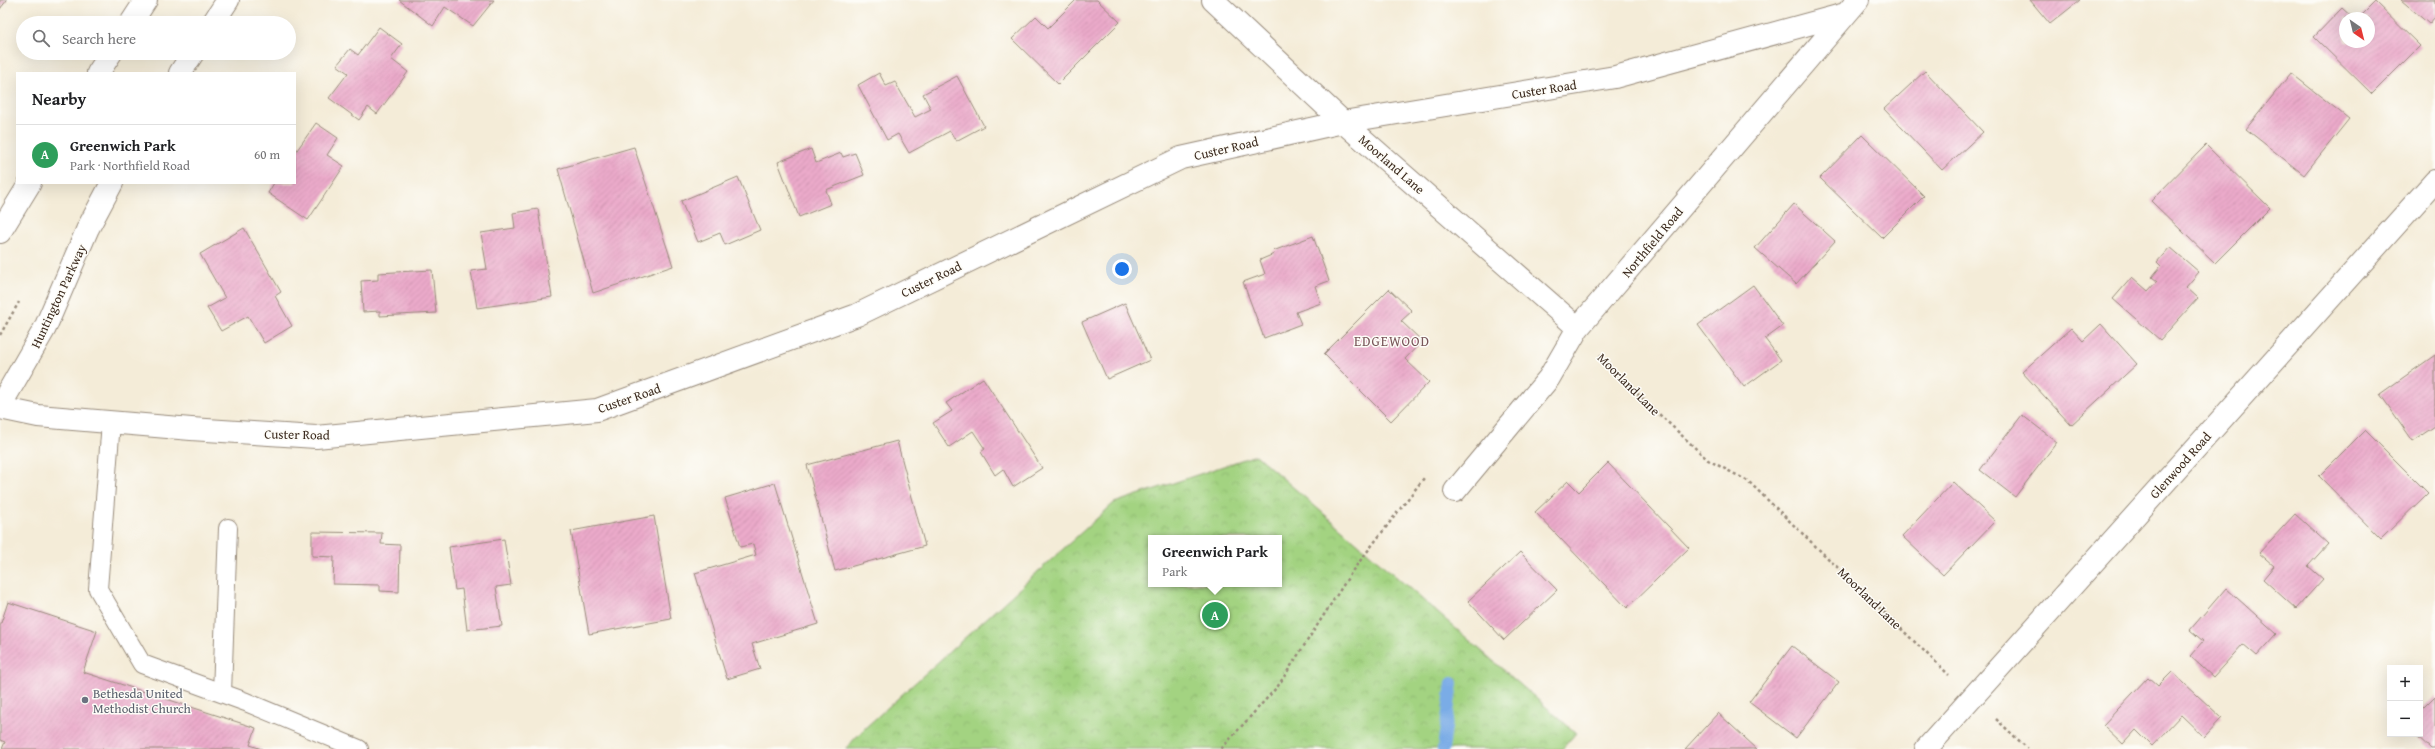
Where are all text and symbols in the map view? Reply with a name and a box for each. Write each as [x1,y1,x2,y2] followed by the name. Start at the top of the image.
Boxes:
[2339,12,2375,48] north arrow
[16,16,296,60] search box
[30,27,52,49] icon: search
[62,28,136,49] text: Search here
[1510,75,1578,104] street label: Custer Road
[32,86,86,111] text: Nearby
[1354,130,1429,198] street label: Moorland Lane
[1192,132,1260,165] street label: Custer Road
[70,135,176,156] text: Greenwich Park
[41,145,49,164] text: A
[254,145,280,164] text: 60 m
[70,156,190,175] text: Park · Northfield Road
[1617,203,1688,282] street label: Northfield Road
[26,240,91,351] street label: Huntington Parkway
[898,257,965,302] street label: Custer Road
[1112,259,1132,279] your location
[1354,331,1430,351] district label: EDGEWOOD
[1593,349,1664,420] street label: Moorland Lane
[595,379,663,418] street label: Custer Road
[264,424,330,445] street label: Custer Road
[2145,428,2216,503] street label: Glenwood Road
[1148,535,1282,587] popup
[1162,541,1268,562] text: Greenwich Park
[1162,562,1187,581] text: Park
[1834,563,1906,634] street label: Moorland Lane
[1202,600,1228,630] pin: A
[2387,665,2423,737] map controls
[2387,665,2423,701] button: +
[93,684,192,718] place label: Bethesda United Methodist Church
[80,695,90,705] marker: Bethesda United Methodist Church
[2387,701,2423,737] button: −

